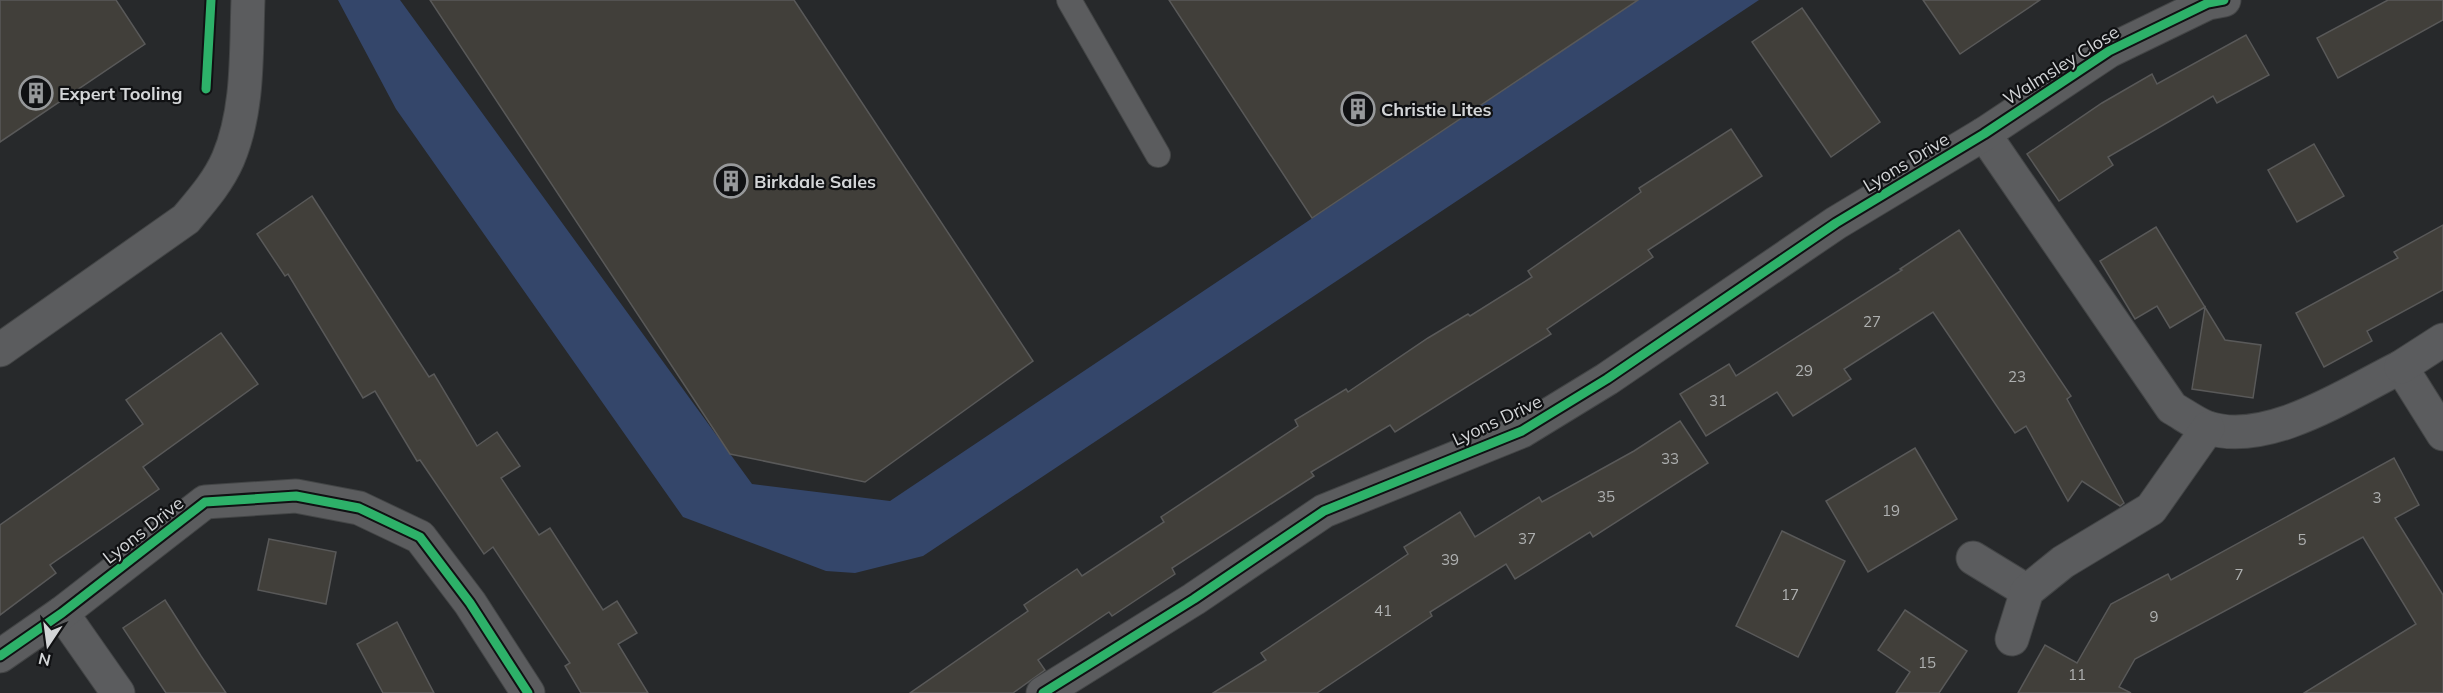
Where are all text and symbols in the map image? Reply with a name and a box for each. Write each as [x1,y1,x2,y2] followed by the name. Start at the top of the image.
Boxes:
[1999,20,2123,110] street label: Walmsley Close
[18,75,54,111] building icon: Expert Tooling
[59,82,182,105] place label: Expert Tooling
[1340,91,1376,127] building icon: Christie Lites
[1381,98,1492,121] place label: Christie Lites
[1859,127,1953,197] street label: Lyons Drive
[713,163,749,199] building icon: Birkdale Sales
[754,170,876,193] place label: Birkdale Sales
[1863,312,1881,331] house number: 27
[1795,361,1813,380] house number: 29
[2008,367,2026,386] house number: 23
[1448,389,1546,451] street label: Lyons Drive
[1709,391,1727,410] house number: 31
[1661,449,1679,468] house number: 33
[1597,487,1615,506] house number: 35
[2372,488,2382,507] house number: 3
[98,491,188,569] street label: Lyons Drive
[1882,501,1900,520] house number: 19
[1518,529,1536,548] house number: 37
[2297,530,2307,549] house number: 5
[1441,550,1459,569] house number: 39
[2234,565,2244,584] house number: 7
[1781,585,1799,604] house number: 17
[1374,601,1392,620] house number: 41
[2149,607,2159,626] house number: 9
[18,615,78,675] north arrow
[36,649,53,671] text: N
[1918,653,1936,672] house number: 15
[2068,665,2086,684] house number: 11

